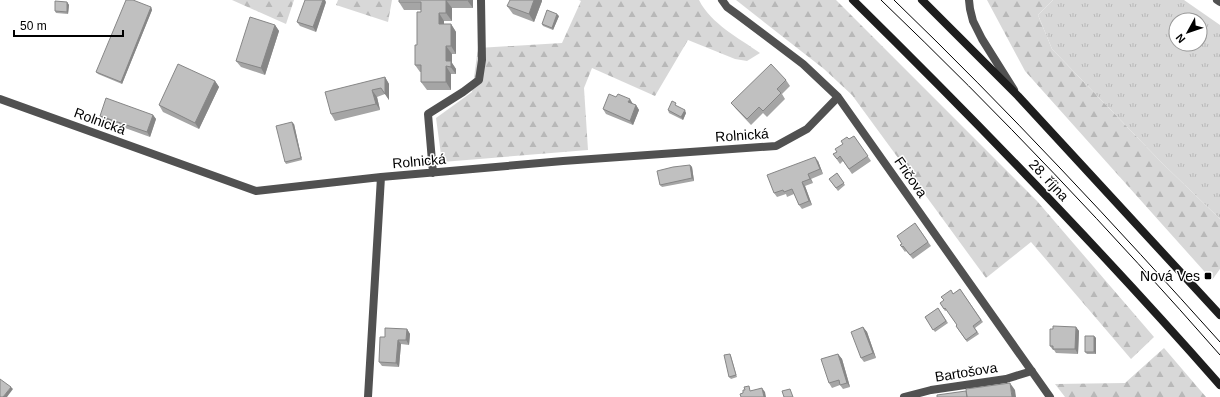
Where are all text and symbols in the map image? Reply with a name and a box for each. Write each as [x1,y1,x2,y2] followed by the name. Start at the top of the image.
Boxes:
[14,12,123,38] scale bar
[1168,12,1208,52] north arrow
[20,19,47,33] text: 50 m
[1173,31,1187,45] text: N
[72,104,128,138] street label: Rolnická
[715,125,770,145] street label: Rolnická
[392,151,447,171] street label: Rolnická
[891,154,931,201] street label: Fričova
[1026,156,1072,204] street label: 28. října
[1140,268,1200,284] place label: Nová Ves
[1203,271,1213,281] marker: Nová Ves
[934,359,999,385] street label: Bartošova

